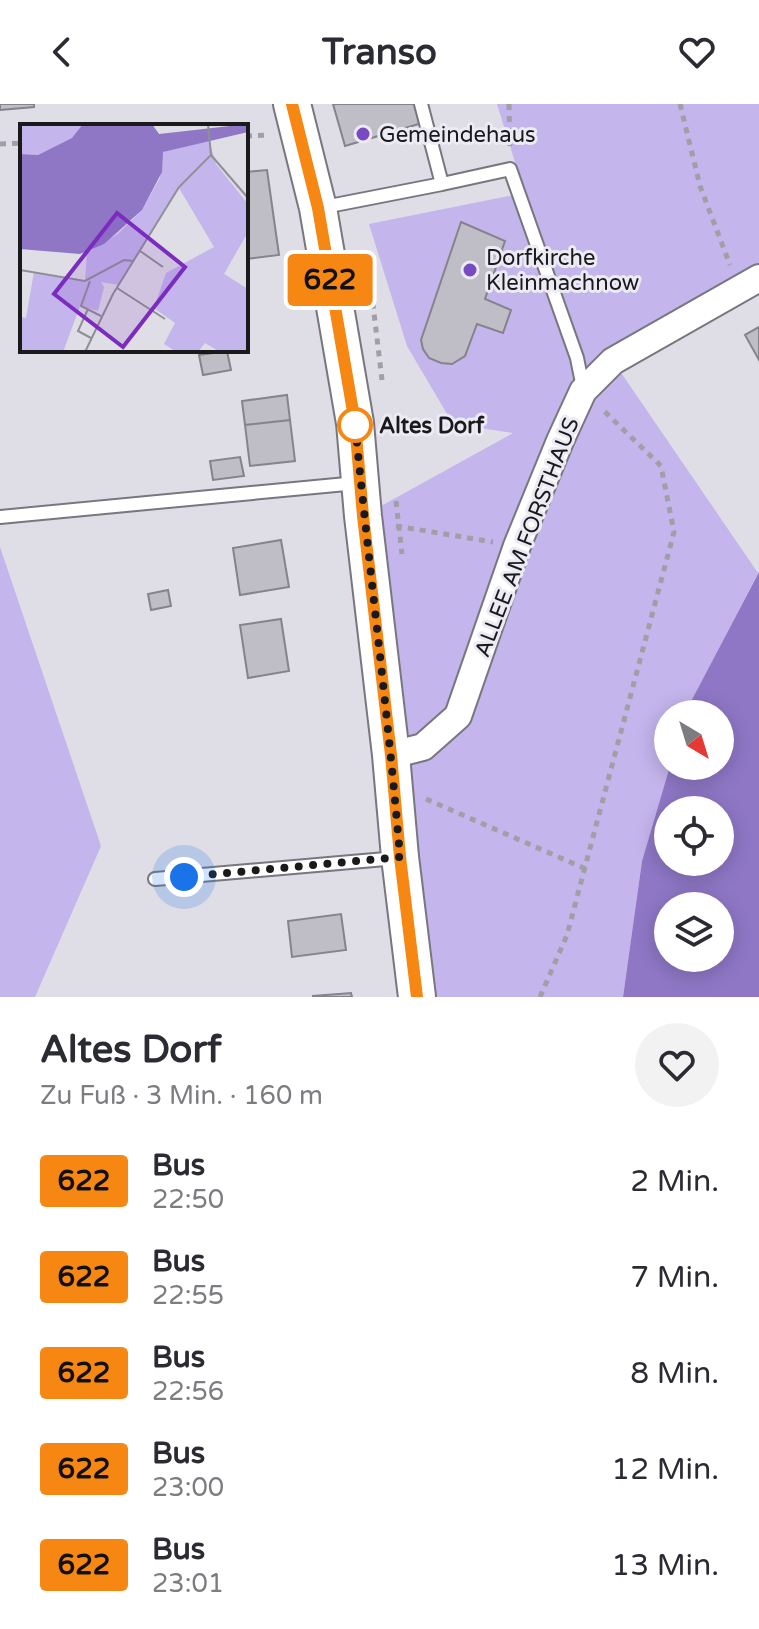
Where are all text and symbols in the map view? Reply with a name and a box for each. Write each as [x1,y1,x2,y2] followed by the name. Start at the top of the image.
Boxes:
[40,30,84,74] icon: back
[675,30,719,74] icon: heart
[322,31,437,74] text: Transo
[379,122,536,148] place label: Gemeindehaus
[20,124,248,352] inset map
[354,125,372,143] marker: Gemeindehaus
[486,245,639,296] place label: Dorfkirche Kleinmachnow
[284,254,376,306] line badge: 622
[461,261,479,279] marker: Dorfkirche Kleinmachnow
[304,263,356,297] text: 622
[338,408,372,442] marker: Altes Dorf
[379,413,485,439] place label: Altes Dorf
[469,414,585,661] street label: ALLEE AM FORSTHAUS
[654,700,734,780] north arrow
[654,700,734,972] map controls
[654,796,734,876] button: locate
[164,857,204,897] your location
[654,892,734,972] button: layers
[635,1023,719,1107] button: heart
[40,1027,221,1073] text: Altes Dorf
[40,1080,323,1111] text: Zu Fuß · 3 Min. · 160 m
[152,1147,205,1184] text: Bus
[630,1163,719,1200] text: 2 Min.
[58,1164,110,1198] text: 622
[152,1184,224,1215] text: 22:50
[152,1243,205,1280] text: Bus
[630,1259,719,1296] text: 7 Min.
[58,1260,110,1294] text: 622
[152,1280,224,1311] text: 22:55
[152,1339,205,1376] text: Bus
[630,1355,719,1392] text: 8 Min.
[58,1356,110,1390] text: 622
[152,1376,224,1407] text: 22:56
[152,1435,205,1472] text: Bus
[611,1451,719,1488] text: 12 Min.
[58,1452,110,1486] text: 622
[152,1472,224,1503] text: 23:00
[152,1531,205,1568] text: Bus
[611,1547,719,1584] text: 13 Min.
[58,1548,110,1582] text: 622
[152,1568,224,1599] text: 23:01

